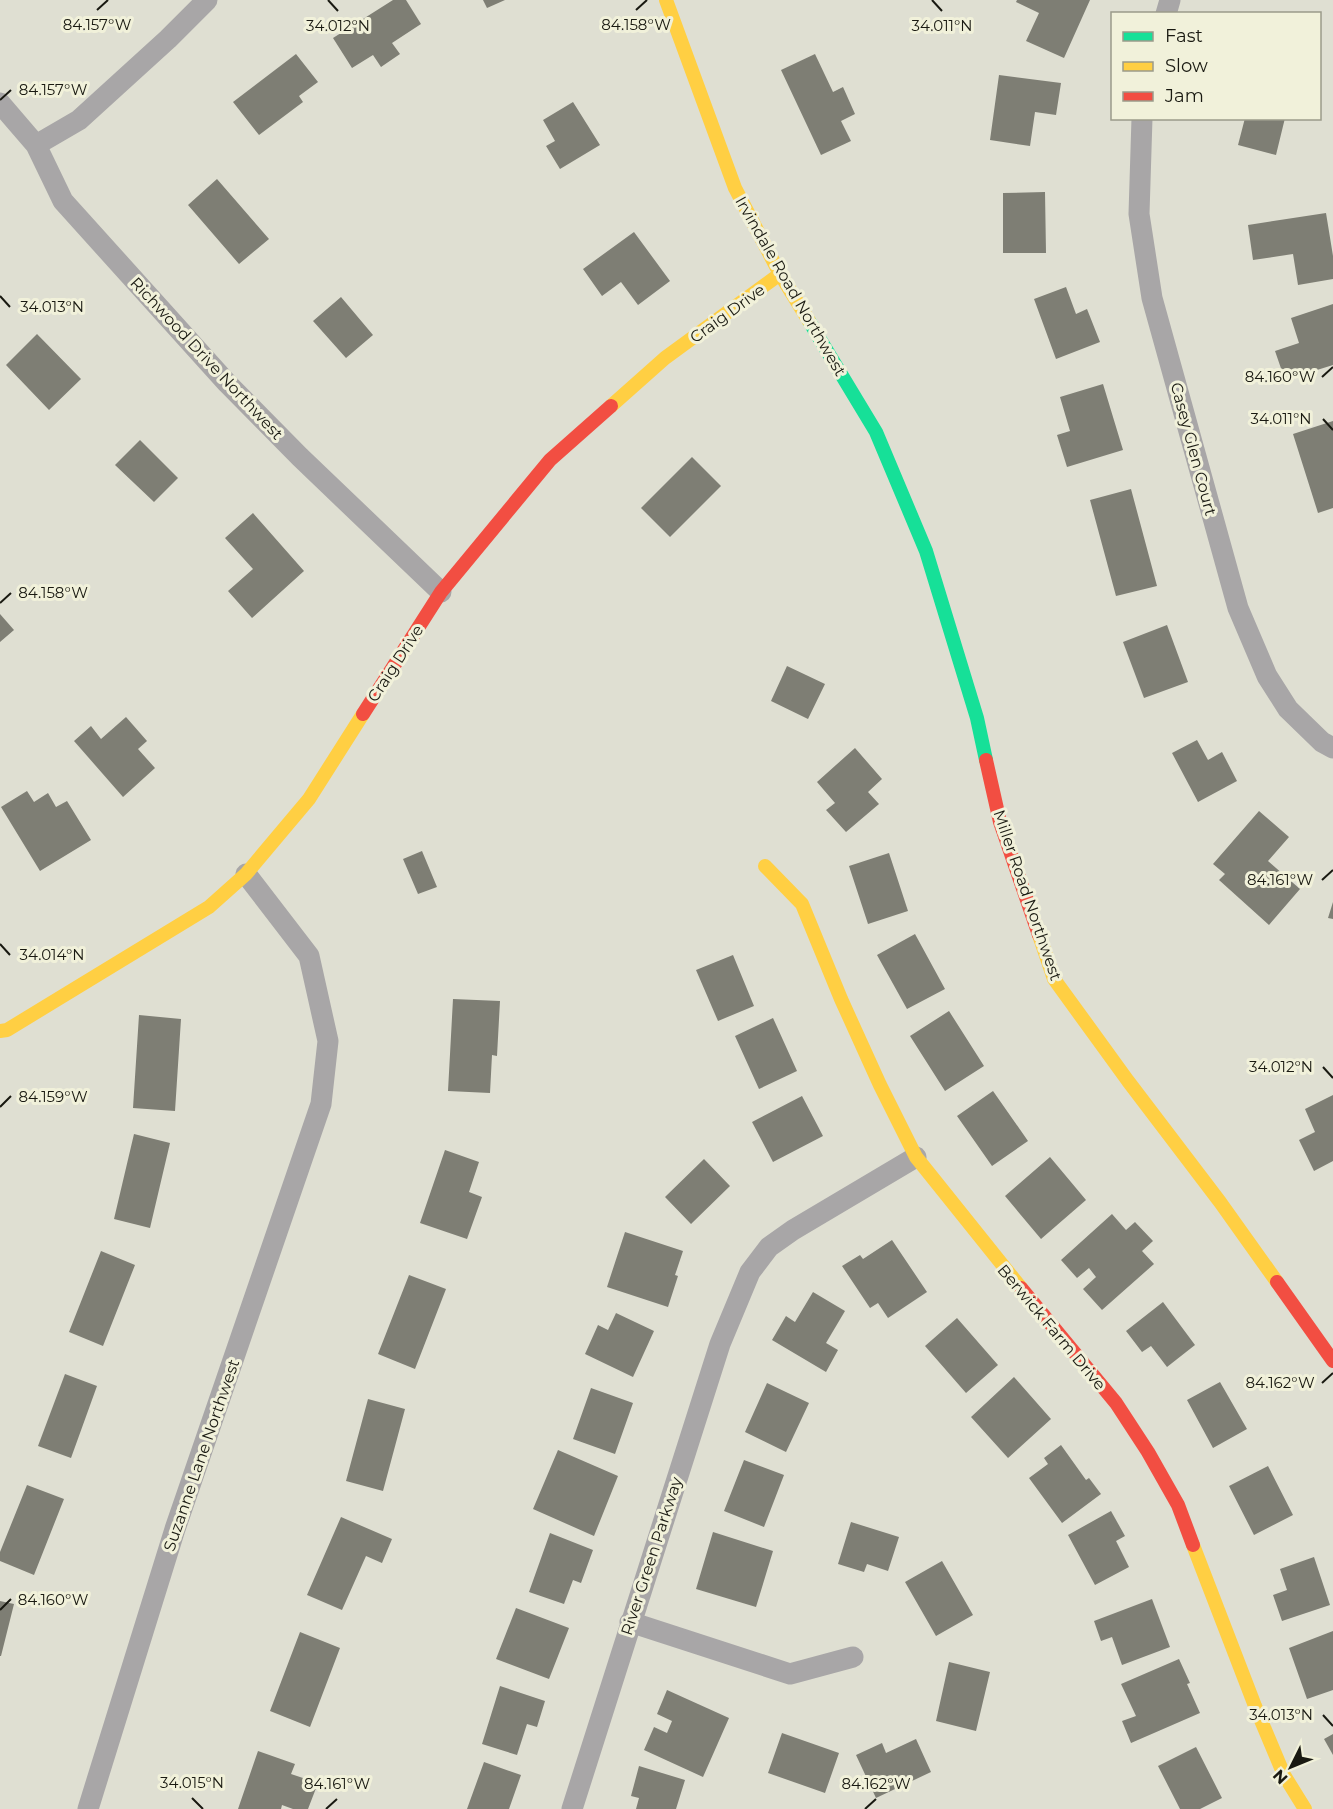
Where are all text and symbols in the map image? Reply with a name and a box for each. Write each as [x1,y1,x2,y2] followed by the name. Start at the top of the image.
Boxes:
[1111,12,1321,120] legend
[63,15,132,34] text: 84.157°W
[601,15,671,34] text: 84.158°W
[306,16,370,35] text: 34.012°N
[912,16,972,35] text: 34.011°N
[1165,25,1203,47] text: Fast
[1165,55,1208,77] text: Slow
[19,80,88,99] text: 84.157°W
[1164,85,1204,107] text: Jam
[731,193,850,380] street label: Irvindale Road Northwest
[126,273,287,444] street label: Richwood Drive Northwest
[686,280,768,347] street label: Craig Drive
[20,297,84,316] text: 34.013°N
[1245,367,1316,386] text: 84.160°W
[1167,380,1221,518] street label: Casey Glen Court
[1251,409,1311,428] text: 34.011°N
[18,583,88,602] text: 84.158°W
[364,621,427,705] street label: Craig Drive
[989,807,1066,983] street label: Miller Road Northwest
[1247,870,1313,889] text: 84.161°W
[20,945,84,964] text: 34.014°N
[1249,1057,1313,1076] text: 34.012°N
[18,1087,88,1106] text: 84.159°W
[994,1261,1110,1394] street label: Berwick Farm Drive
[160,1356,243,1554] street label: Suzanne Lane Northwest
[1245,1373,1315,1392] text: 84.162°W
[617,1474,686,1638] street label: River Green Parkway
[18,1590,89,1609] text: 84.160°W
[1249,1705,1313,1724] text: 34.013°N
[1261,1737,1321,1797] north arrow
[1269,1766,1292,1788] text: N
[160,1773,224,1792] text: 34.015°N
[304,1774,370,1793] text: 84.161°W
[841,1774,911,1793] text: 84.162°W

